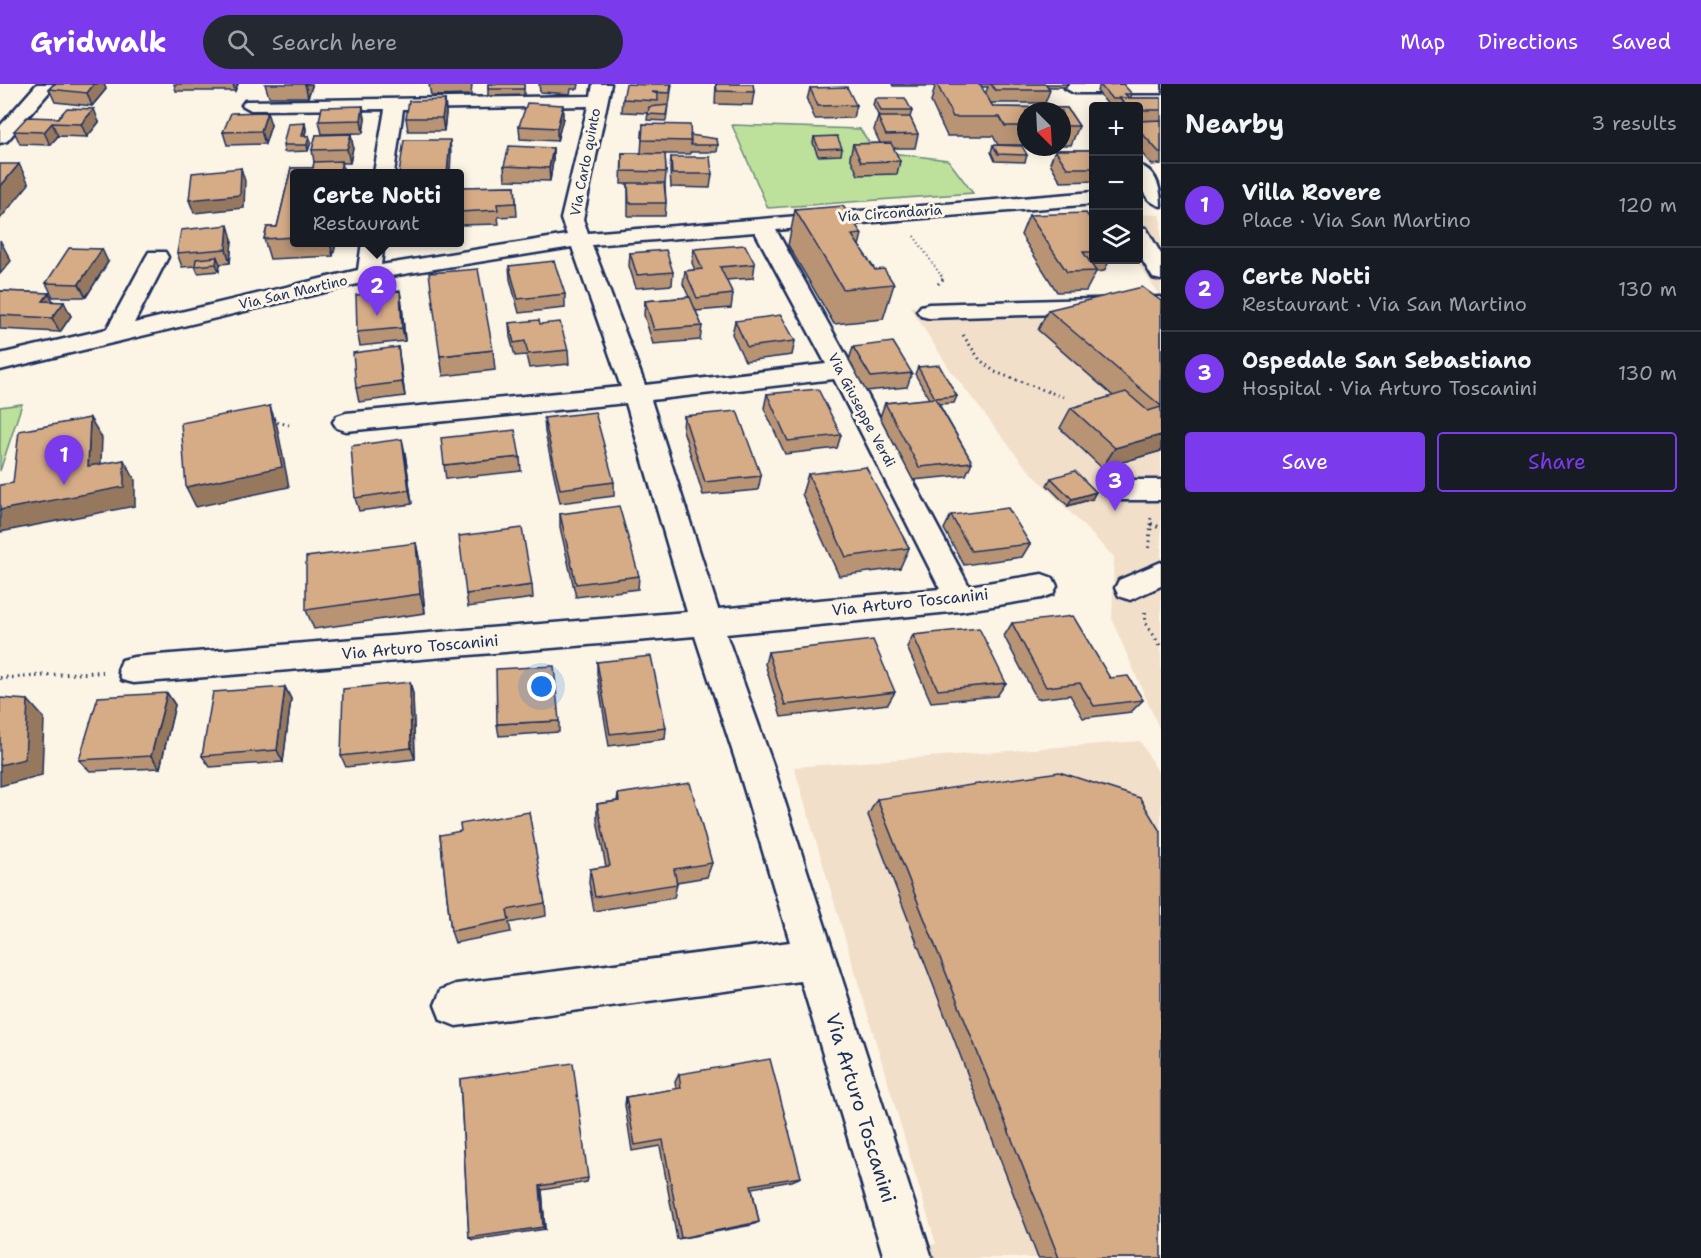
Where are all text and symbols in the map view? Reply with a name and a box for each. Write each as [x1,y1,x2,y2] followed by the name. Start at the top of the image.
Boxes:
[203,15,623,69] search box
[30,23,167,61] text: Gridwalk
[224,26,257,59] icon: search
[272,28,398,57] text: Search here
[1400,28,1445,56] text: Map
[1478,28,1578,56] text: Directions
[1611,28,1671,56] text: Saved
[1017,102,1071,156] north arrow
[1089,102,1143,264] map controls
[1089,102,1143,156] button: +
[566,106,604,218] street label: Via Carlo quinto
[1185,106,1284,141] text: Nearby
[1591,110,1677,136] text: 3 results
[1089,156,1143,210] button: −
[290,169,464,247] popup
[1242,178,1381,207] text: Villa Rovere
[313,181,441,210] text: Certe Notti
[1200,192,1209,218] text: 1
[1618,192,1677,218] text: 120 m
[837,200,943,226] street label: Via Circondaria
[1242,207,1471,233] text: Place · Via San Martino
[313,210,420,236] text: Restaurant
[1089,210,1143,264] button: layers
[1242,262,1370,291] text: Certe Notti
[358,266,397,316] pin: 2
[237,271,349,313] street label: Via San Martino
[1198,276,1212,302] text: 2
[1618,276,1677,302] text: 130 m
[1242,291,1527,317] text: Restaurant · Via San Martino
[1242,346,1531,375] text: Ospedale San Sebastiano
[824,350,900,470] street label: Via Giuseppe Verdi
[1198,360,1212,386] text: 3
[1618,360,1677,386] text: 130 m
[1242,375,1537,401] text: Hospital · Via Arturo Toscanini
[1185,432,1425,492] button: Save
[1437,432,1677,492] button: Share
[44,436,84,485] pin: 1
[1096,462,1134,511] pin: 3
[831,583,989,621] street label: Via Arturo Toscanini
[341,630,499,664] street label: Via Arturo Toscanini
[527,672,556,701] your location
[820,1010,902,1206] street label: Via Arturo Toscanini

